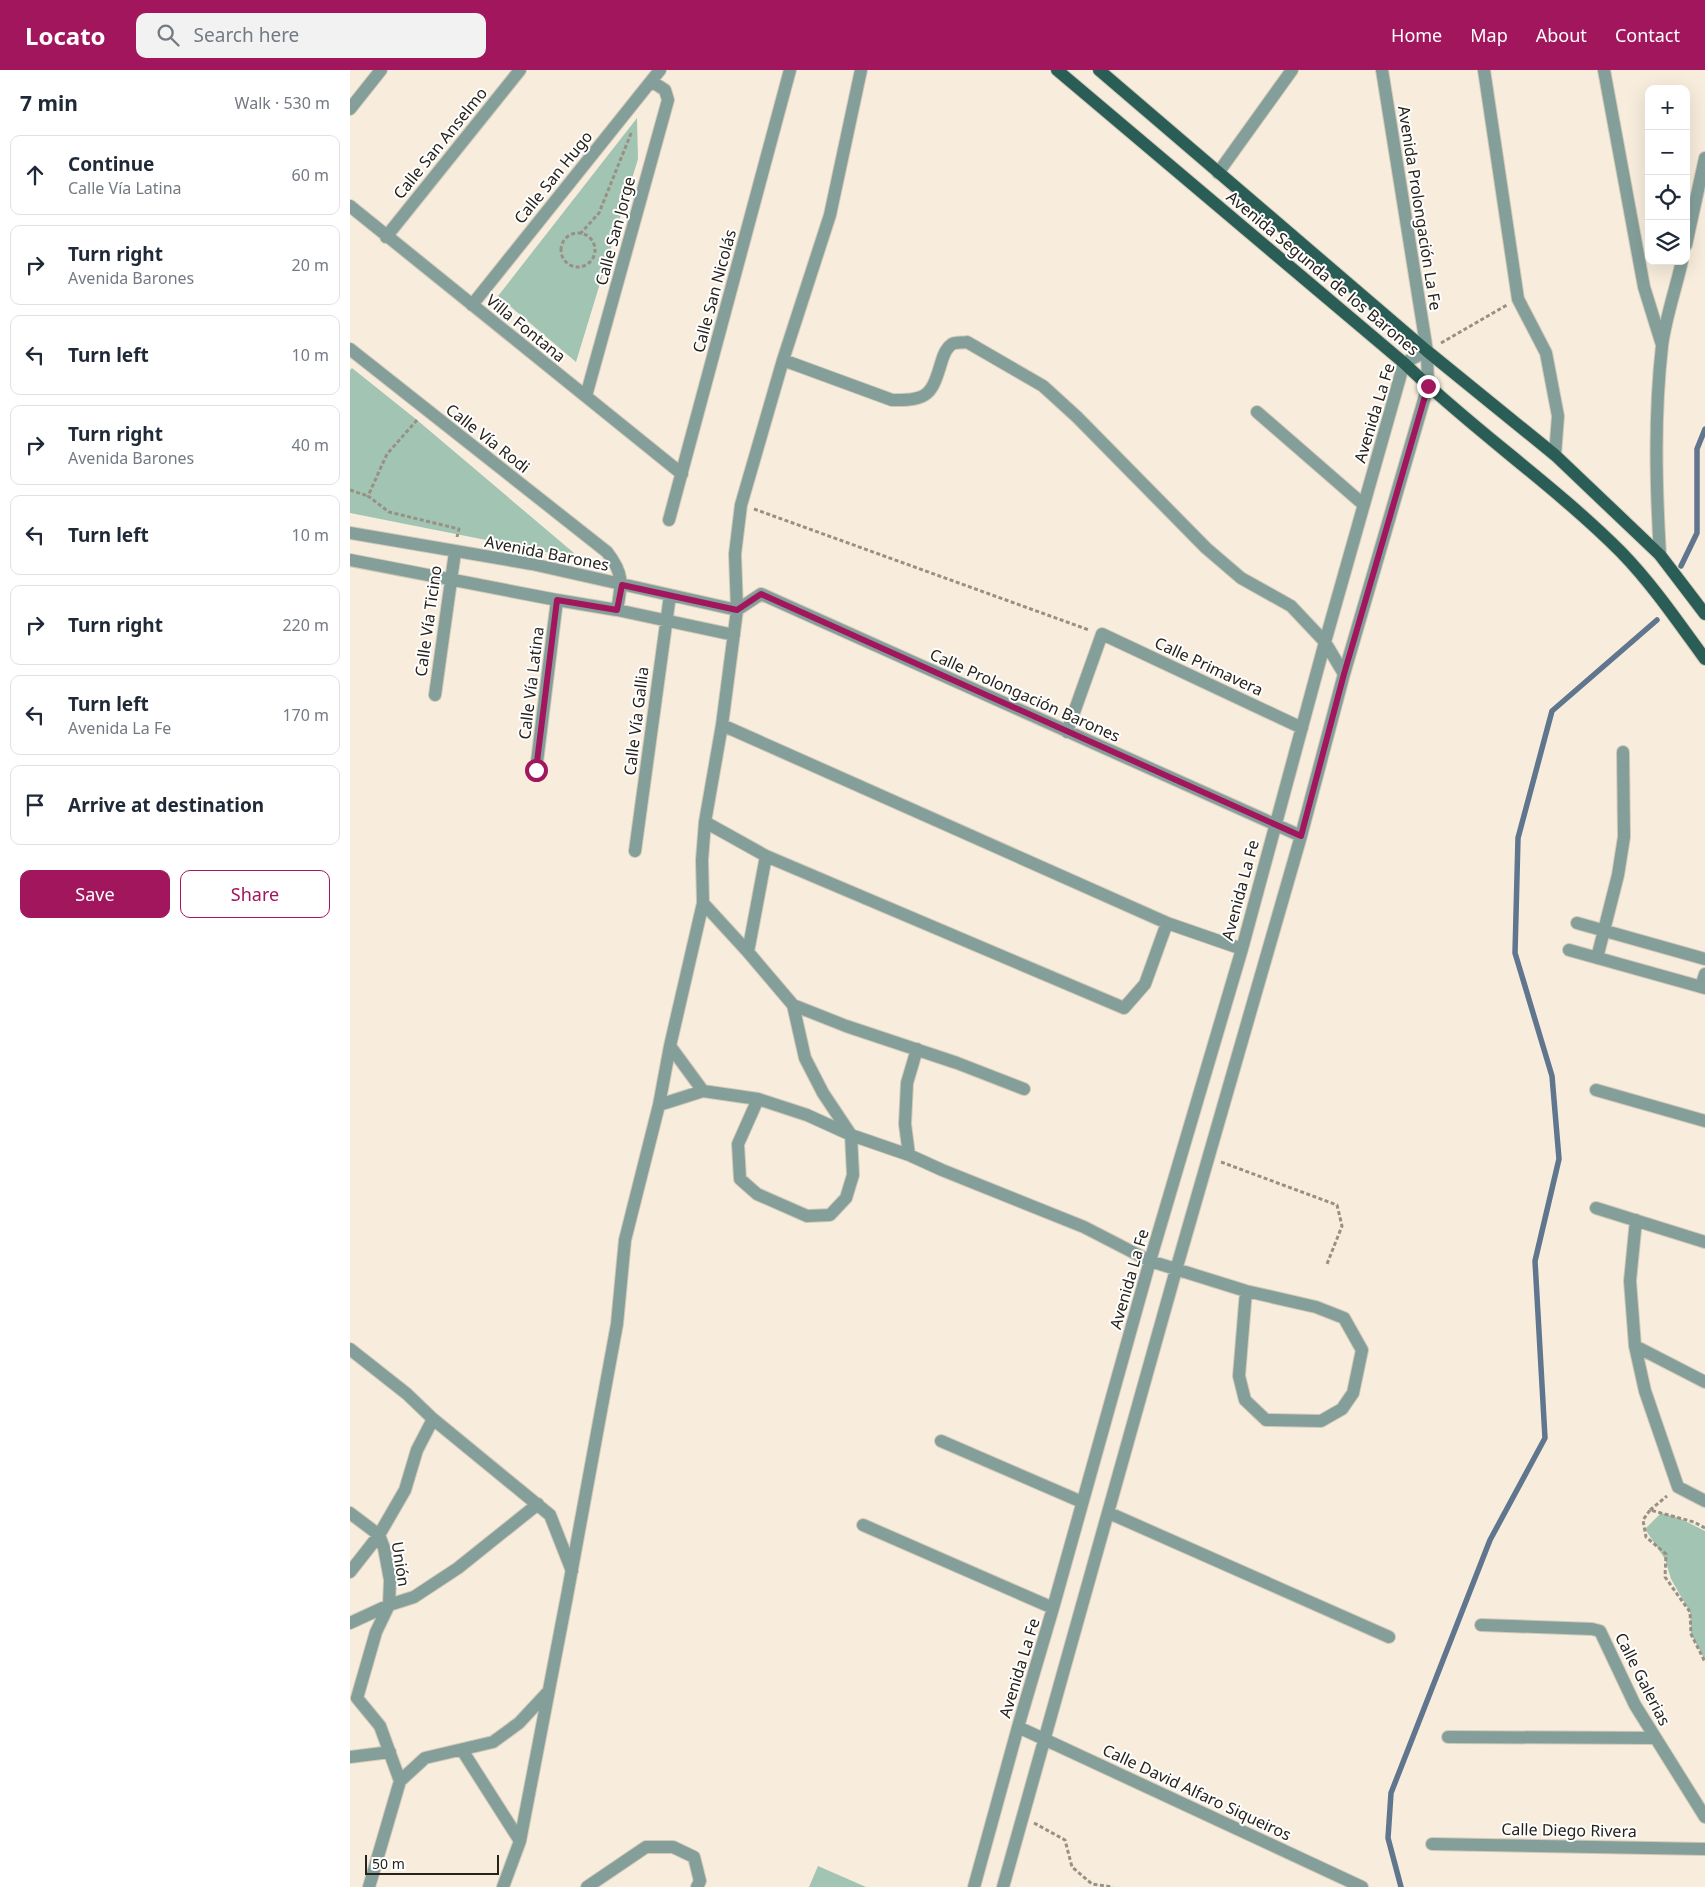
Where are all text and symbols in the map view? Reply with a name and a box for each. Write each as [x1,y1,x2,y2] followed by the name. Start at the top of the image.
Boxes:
[136,13,486,58] search box
[25,19,106,52] text: Locato
[154,21,182,49] icon: search
[194,22,299,48] text: Search here
[1391,23,1442,47] text: Home
[1470,23,1508,47] text: Map
[1536,23,1587,47] text: About
[1615,23,1680,47] text: Contact
[388,82,492,204] street label: Calle San Anselmo
[1645,85,1690,265] map controls
[1645,85,1690,130] button: +
[20,89,78,117] text: 7 min
[235,92,330,114] text: Walk · 530 m
[1393,104,1447,312] street label: Avenida Prolongación La Fe
[509,126,597,228] street label: Calle San Hugo
[1645,130,1690,175] button: −
[68,151,154,177] text: Continue
[21,161,49,189] icon: ahead
[292,164,329,186] text: 60 m
[590,174,640,288] street label: Calle San Jorge
[1645,175,1690,220] button: locate
[68,177,182,199] text: Calle Vía Latina
[1222,186,1424,360] street label: Avenida Segunda de los Barones
[1645,220,1690,265] button: layers
[687,227,741,355] street label: Calle San Nicolás
[68,241,163,267] text: Turn right
[21,251,49,279] icon: right
[292,254,329,276] text: 20 m
[68,267,194,289] text: Avenida Barones
[482,289,570,367] street label: Villa Fontana
[21,341,49,369] icon: left
[68,342,149,368] text: Turn left
[292,344,329,366] text: 10 m
[1348,360,1400,466] street label: Avenida La Fe
[1417,375,1440,398] route end
[441,398,535,478] street label: Calle Vía Rodi
[68,421,163,447] text: Turn right
[21,431,49,459] icon: right
[292,434,329,456] text: 40 m
[68,447,194,469] text: Avenida Barones
[21,521,49,549] icon: left
[68,522,149,548] text: Turn left
[292,524,329,546] text: 10 m
[483,530,611,576] street label: Avenida Barones
[409,564,447,678] street label: Calle Vía Ticino
[21,611,49,639] icon: right
[68,612,163,638] text: Turn right
[282,614,329,636] text: 220 m
[513,625,549,741] street label: Calle Vía Latina
[1151,631,1267,701] street label: Calle Primavera
[926,643,1124,747] street label: Calle Prolongación Barones
[618,665,654,777] street label: Calle Vía Gallia
[68,691,149,717] text: Turn left
[21,701,49,729] icon: left
[282,704,329,726] text: 170 m
[68,717,171,739] text: Avenida La Fe
[525,759,548,782] route start
[21,791,49,819] icon: arrive
[68,792,264,818] text: Arrive at destination
[1216,837,1264,943] street label: Avenida La Fe
[20,870,170,918] button: Save
[180,870,330,918] button: Share
[1104,1226,1154,1332] street label: Avenida La Fe
[387,1540,415,1588] street label: Unión
[993,1615,1045,1721] street label: Avenida La Fe
[1610,1629,1676,1729] street label: Calle Galerias
[1099,1739,1295,1845] street label: Calle David Alfaro Siqueiros
[1501,1818,1637,1842] street label: Calle Diego Rivera
[365,1852,499,1875] scale bar
[372,1854,405,1873] text: 50 m

